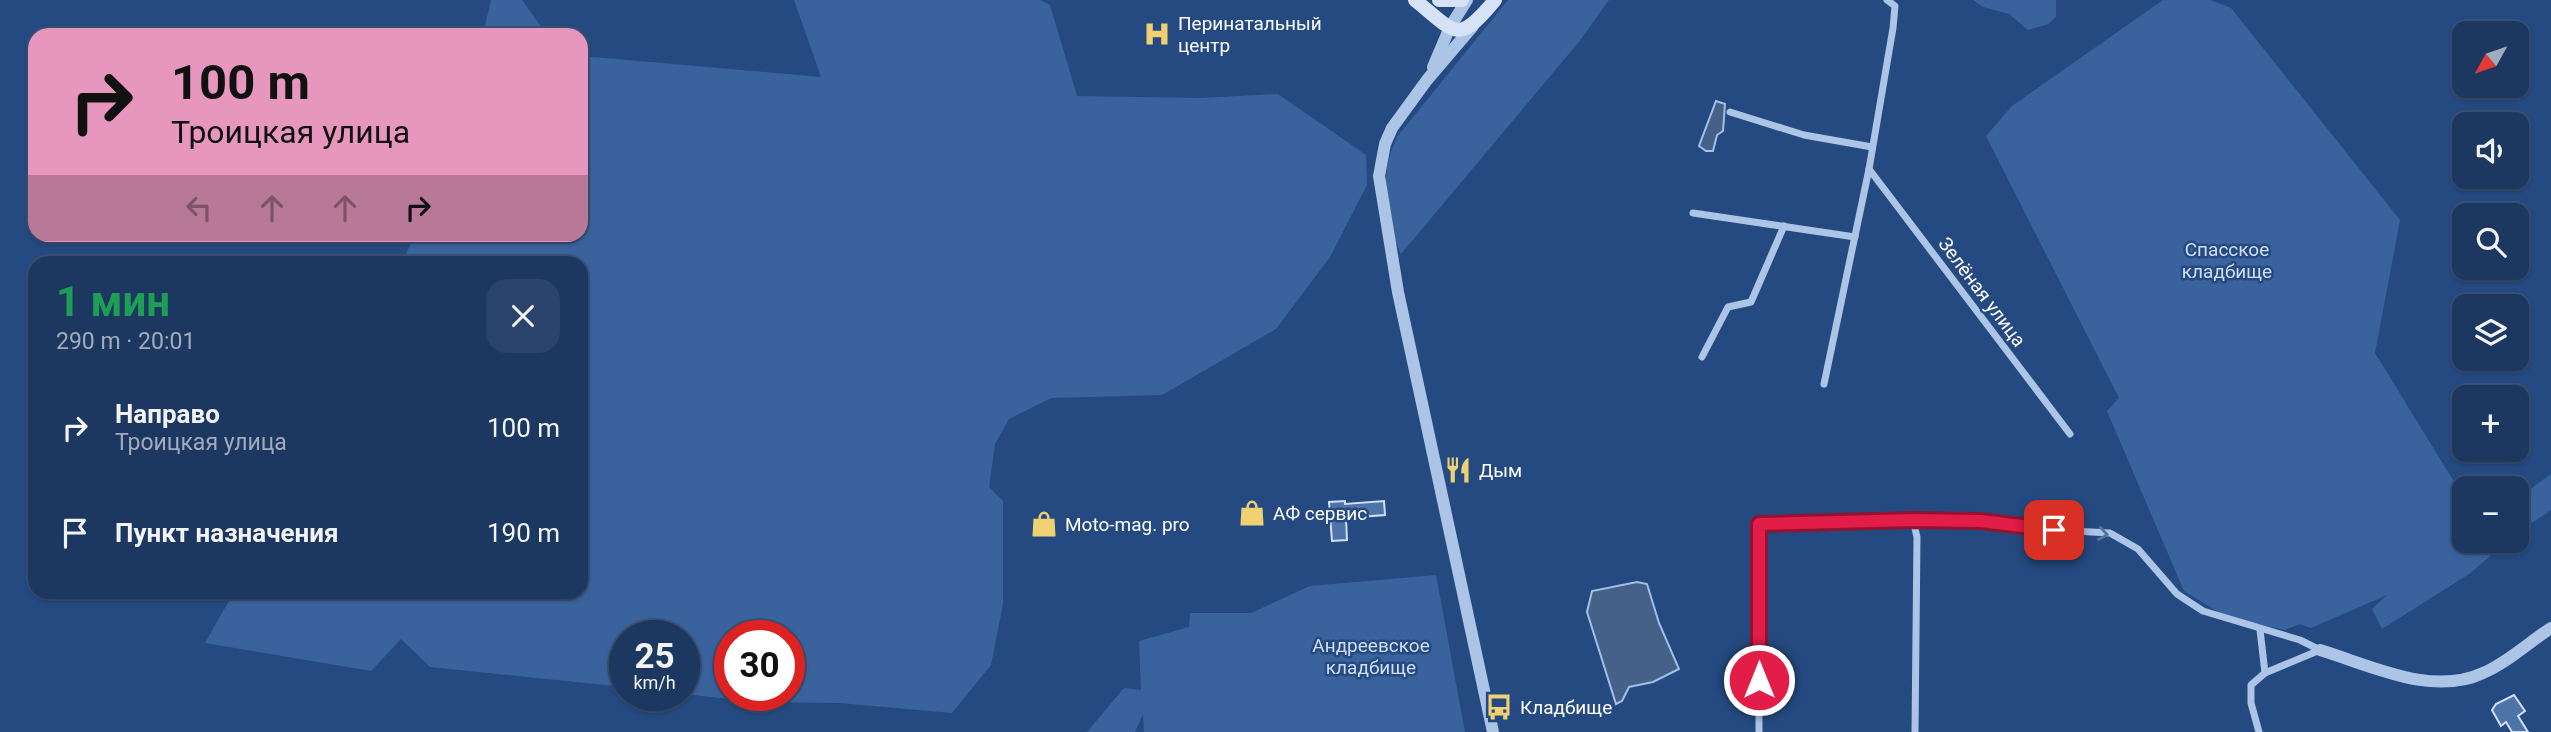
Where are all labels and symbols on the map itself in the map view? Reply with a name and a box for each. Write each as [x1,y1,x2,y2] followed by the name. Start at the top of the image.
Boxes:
[1178,12,1322,57] place label: Перинатальный центр
[1142,19,1172,49] hospital icon: Перинатальный центр
[2452,21,2529,98] north arrow
[1933,233,2031,351] street label: Зелёная улица
[2182,238,2272,283] park label: Спасское кладбище
[1443,455,1473,485] restaurant icon: Дым
[1479,459,1522,482] place label: Дым
[1237,498,1267,528] shop icon: АФ сервис
[2024,500,2084,560] pin
[1273,502,1367,525] place label: АФ сервис
[1029,509,1059,539] shop icon: Moto-mag. pro
[1065,513,1190,536] place label: Moto-mag. pro
[2097,526,2109,541] one-way arrow
[714,620,805,711] speed limit sign: 30
[1312,634,1430,679] park label: Андреевское кладбище
[1722,643,1796,717] position arrow
[1484,692,1514,722] bus stop icon: Кладбище
[1520,696,1612,719] place label: Кладбище

